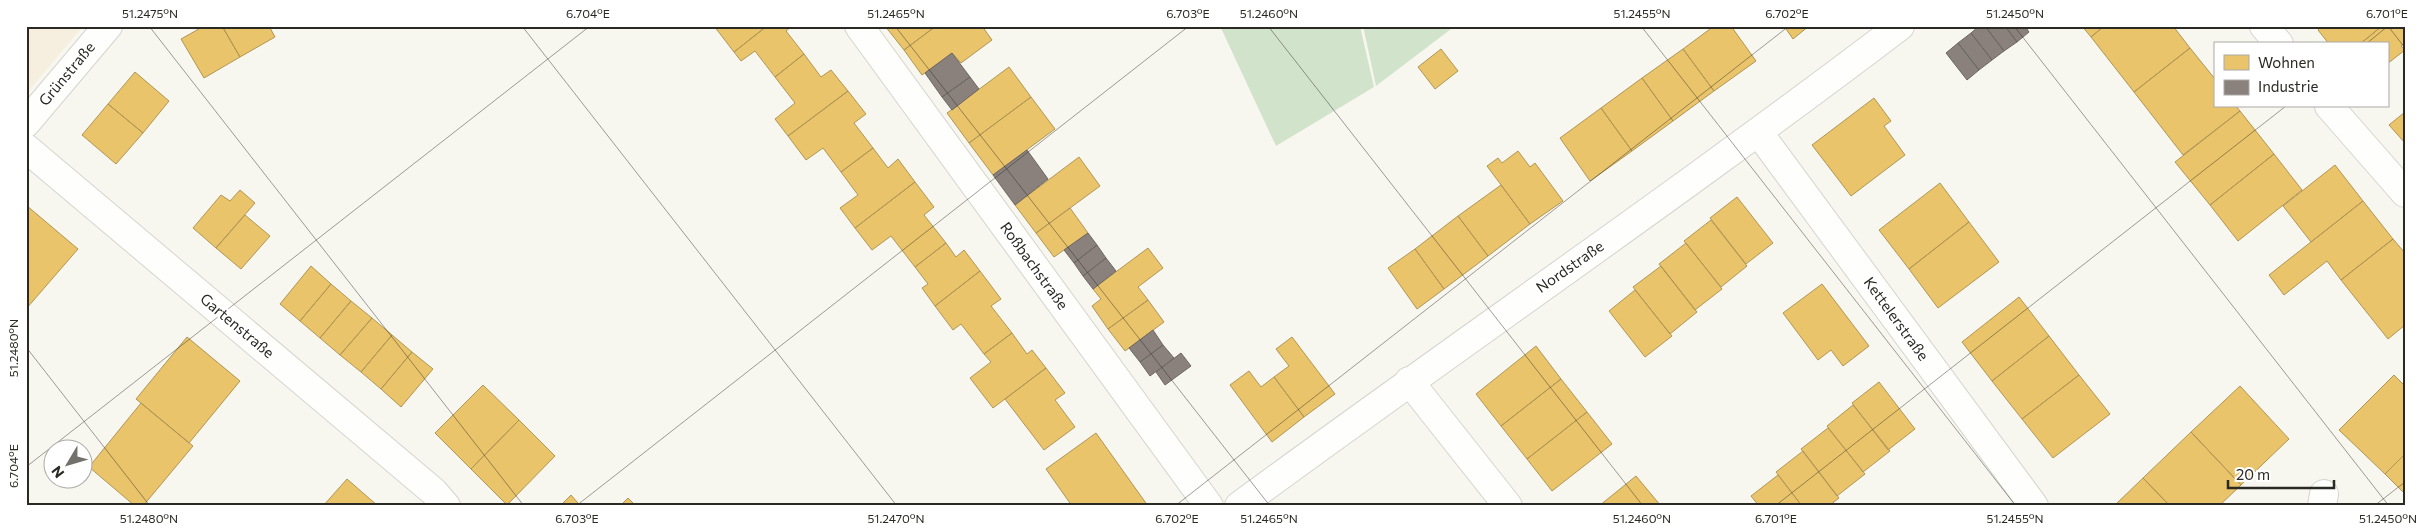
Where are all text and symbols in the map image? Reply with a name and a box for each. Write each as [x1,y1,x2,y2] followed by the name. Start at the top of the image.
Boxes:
[122,6,178,20] text: 51.2475°N
[566,6,610,20] text: 6.704°E
[867,6,925,20] text: 51.2465°N
[1166,6,1210,20] text: 6.703°E
[1240,6,1298,20] text: 51.2460°N
[1614,6,1671,20] text: 51.2455°N
[1765,6,1809,20] text: 6.702°E
[1986,6,2044,20] text: 51.2450°N
[2366,6,2408,20] text: 6.701°E
[34,38,98,109] street label: Grünstraße
[2214,42,2388,108] legend
[2258,53,2315,71] text: Wohnen
[2258,77,2319,95] text: Industrie
[997,218,1073,313] street label: Roßbachstraße
[1532,236,1607,296] street label: Nordstraße
[1861,273,1933,364] street label: Kettelerstraße
[197,289,278,361] street label: Gartenstraße
[6,319,20,377] text: 51.2480°N
[42,440,92,490] north arrow
[6,444,20,488] text: 6.704°E
[2228,457,2335,489] scale bar
[47,463,67,482] text: N
[2236,465,2270,483] text: 20 m
[120,511,178,525] text: 51.2480°N
[555,511,599,525] text: 6.703°E
[867,511,925,525] text: 51.2470°N
[1155,511,1199,525] text: 6.702°E
[1240,511,1298,525] text: 51.2465°N
[1613,511,1671,525] text: 51.2460°N
[1755,511,1797,525] text: 6.701°E
[1987,511,2044,525] text: 51.2455°N
[2359,511,2417,525] text: 51.2450°N

